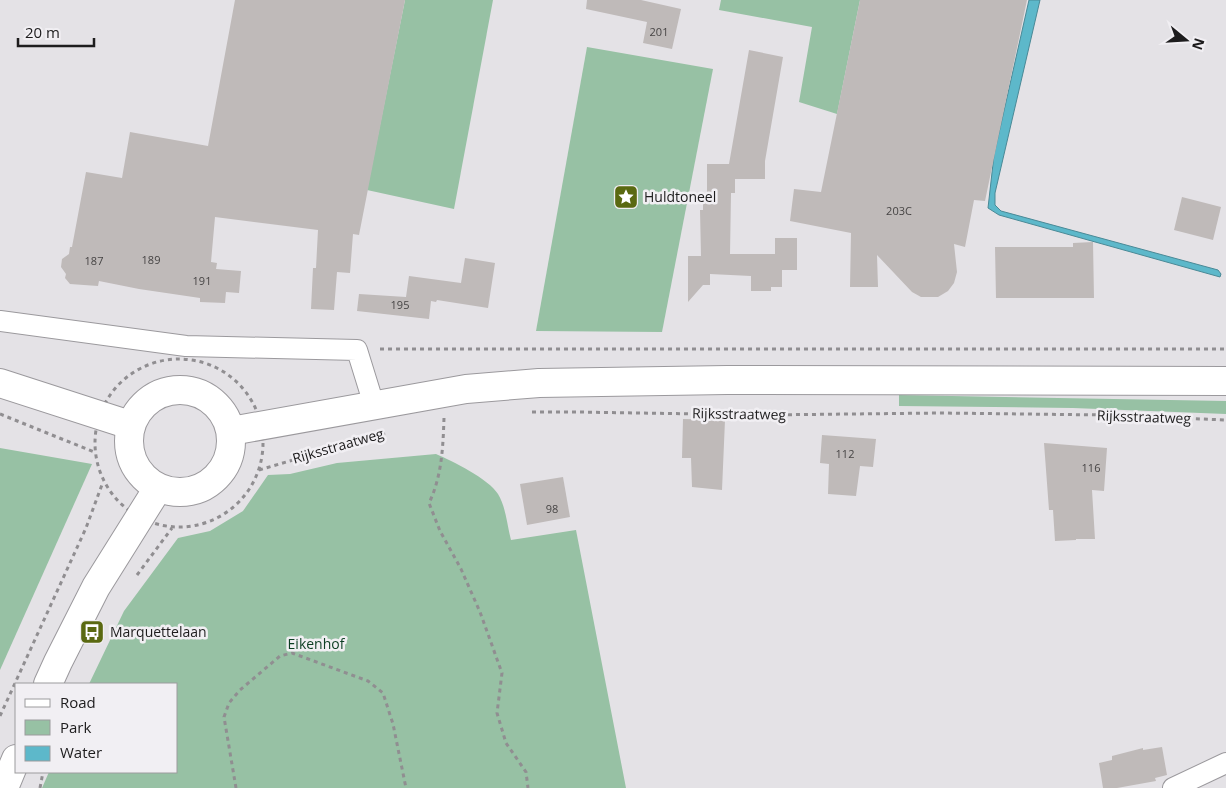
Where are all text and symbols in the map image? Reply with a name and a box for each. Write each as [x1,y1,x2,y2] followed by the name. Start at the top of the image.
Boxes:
[18,15,94,47] scale bar
[1161,15,1211,65] north arrow
[25,22,60,42] text: 20 m
[650,24,668,39] house number: 201
[1188,36,1210,53] text: N
[613,184,639,210] place icon: Huldtoneel
[644,187,716,206] place label: Huldtoneel
[886,203,912,218] house number: 203C
[142,252,160,267] house number: 189
[85,253,103,268] house number: 187
[193,273,211,288] house number: 191
[391,297,409,312] house number: 195
[692,403,787,424] street label: Rijksstraatweg
[1097,405,1192,428] street label: Rijksstraatweg
[290,423,386,468] street label: Rijksstraatweg
[836,446,854,461] house number: 112
[1082,460,1100,475] house number: 116
[546,501,558,516] house number: 98
[79,619,105,645] bus stop icon: Marquettelaan
[110,622,207,641] place label: Marquettelaan
[288,634,346,653] park label: Eikenhof
[15,683,178,773] legend
[60,692,96,712] text: Road
[60,717,91,737] text: Park
[60,742,102,762] text: Water

